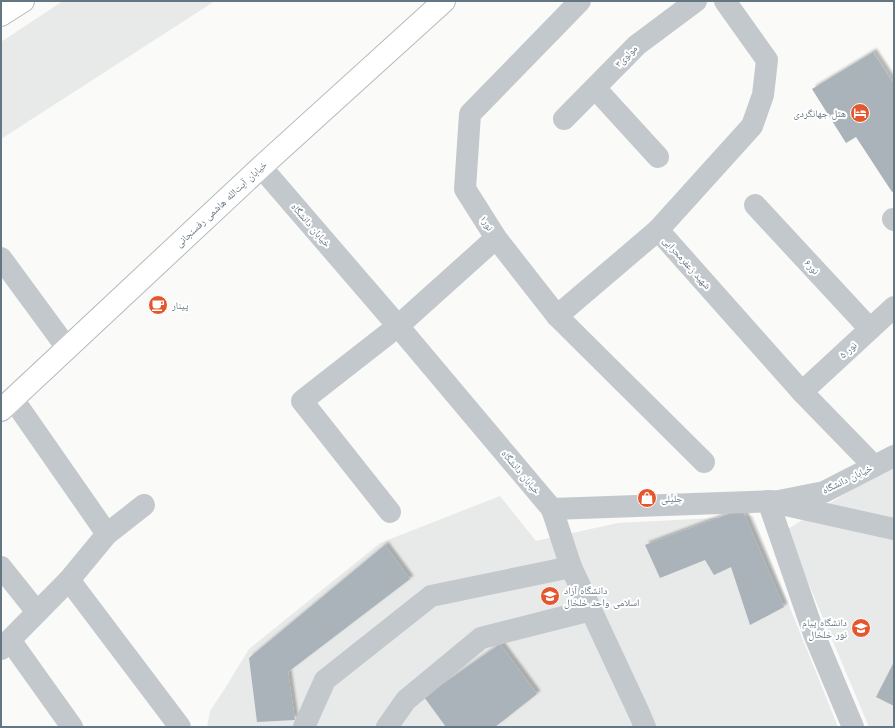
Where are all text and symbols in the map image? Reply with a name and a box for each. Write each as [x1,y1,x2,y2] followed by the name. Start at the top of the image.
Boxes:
[613,42,640,70] street label: مولوی۳
[849,102,871,124] hotel icon: هتل جهانگردی
[794,108,846,120] place label: هتل جهانگردی
[173,158,270,250] street label: خیابان آیت‌الله هاشمی رفسنجانی
[288,201,333,250] street label: خیابان دانشگاه
[478,213,496,233] street label: نور۱
[660,235,714,292] street label: شهید زعفرمحرابی
[803,257,822,277] street label: نور۶
[147,294,169,316] cafe icon: پینار
[171,300,188,312] place label: پینار
[837,339,859,361] street label: نور ۵
[499,448,543,497] street label: خیابان دانشگاه
[820,462,875,497] street label: خیابان دانشگاه
[636,487,658,509] shop icon: جلیلی
[661,493,683,505] place label: جلیلی
[539,585,561,607] school or university icon: دانشگاه آزاد اسلامی واحد خلخال
[564,585,639,609] place label: دانشگاه آزاد اسلامی واحد خلخال
[802,617,847,641] place label: دانشگاه پیام نور خلخال
[850,617,872,639] school or university icon: دانشگاه پیام نور خلخال

